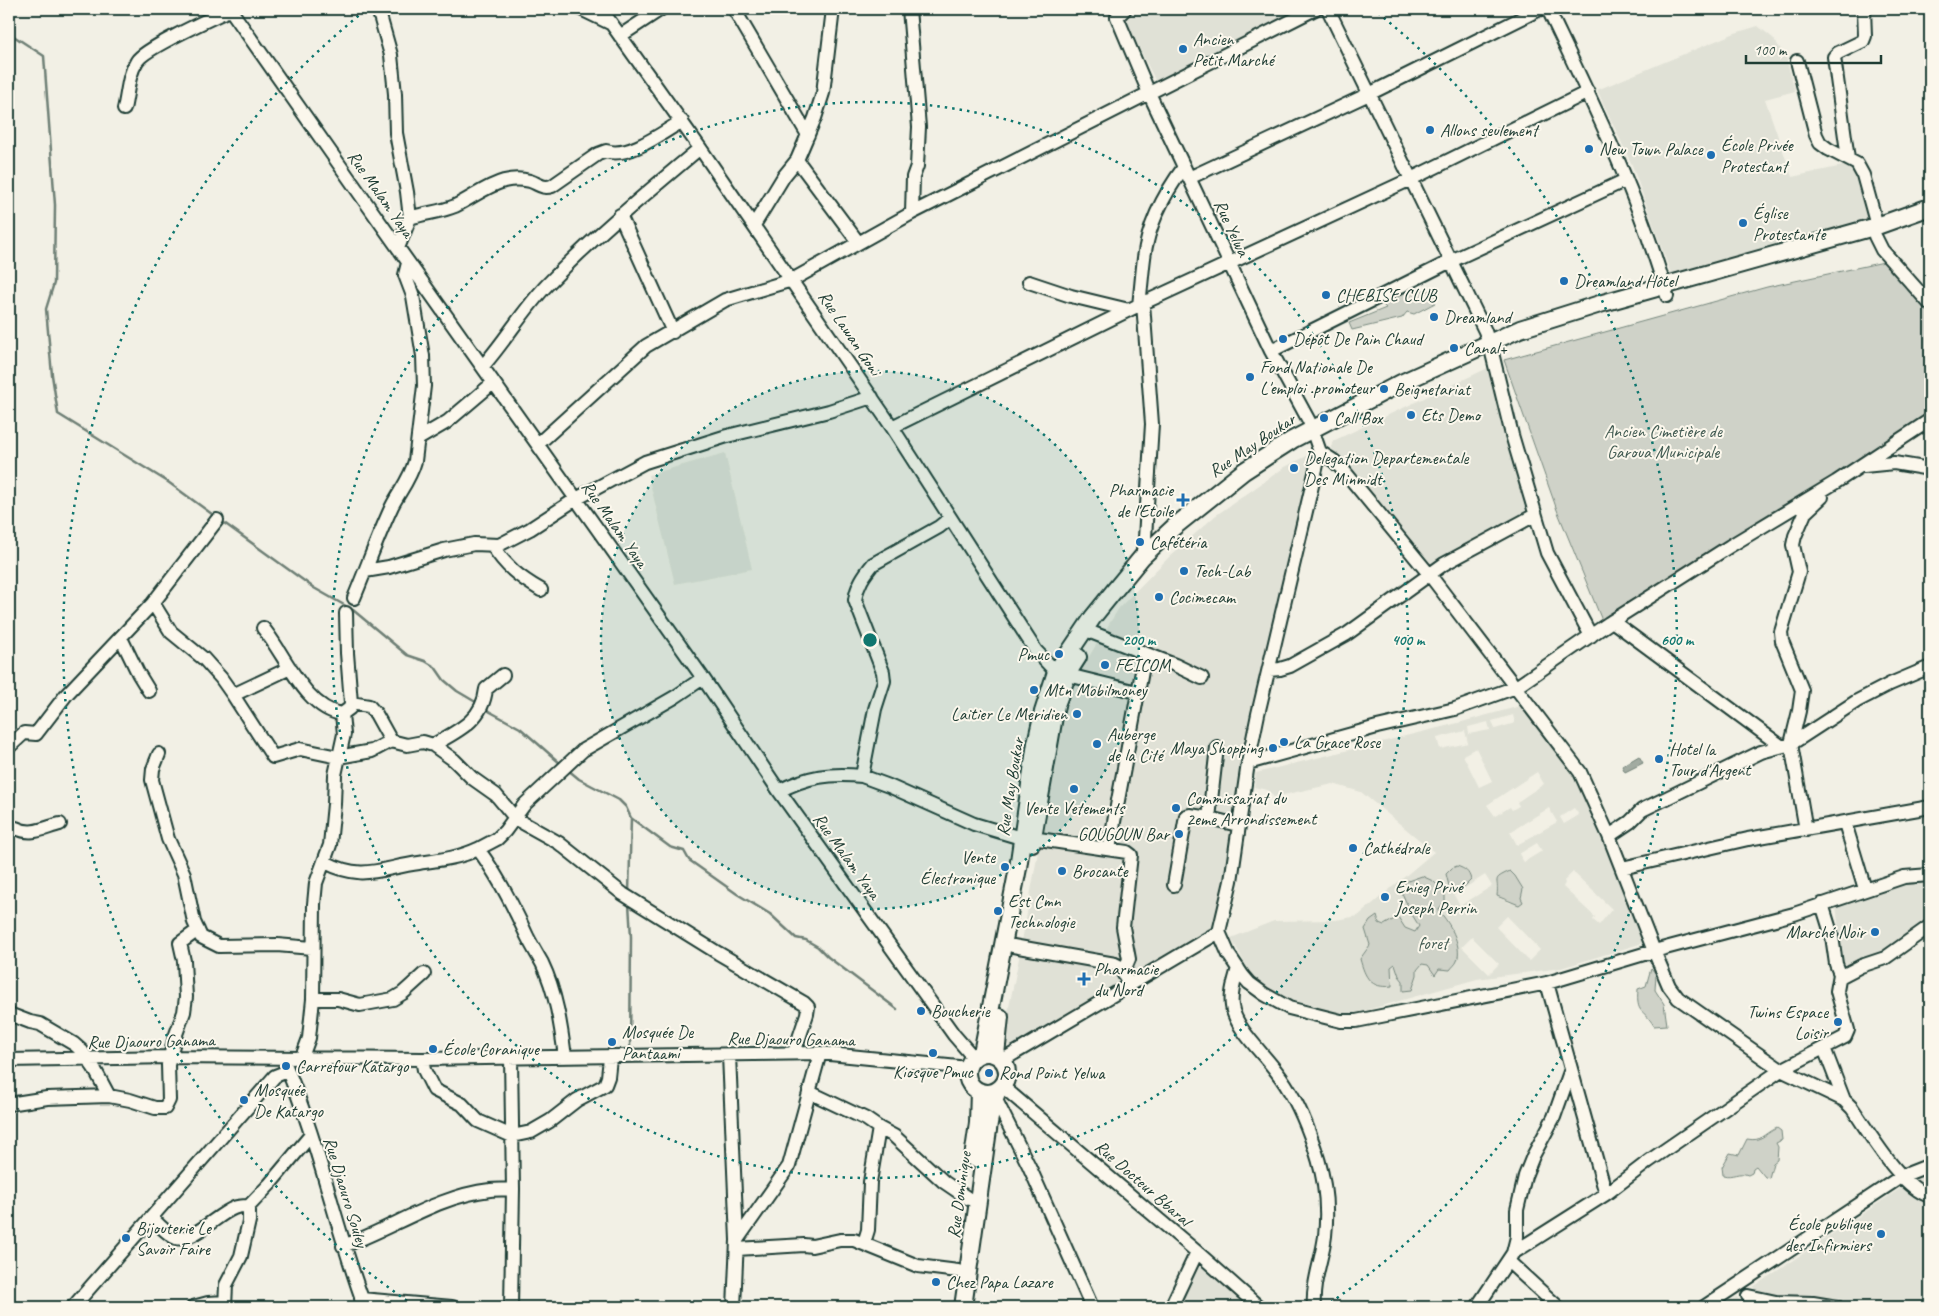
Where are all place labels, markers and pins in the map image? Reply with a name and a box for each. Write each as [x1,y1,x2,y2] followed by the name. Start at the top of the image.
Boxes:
[1193,28,1277,71] place label: Ancien Petit Marché
[1177,43,1189,55] marker: Ancien Petit Marché
[1440,119,1541,141] place label: Allons seulement
[1424,124,1436,136] marker: Allons seulement
[1721,134,1794,177] place label: École Privée Protestant
[1599,138,1704,160] place label: New Town Palace
[1583,143,1595,155] marker: New Town Palace
[1705,149,1717,161] marker: École Privée Protestant
[1753,202,1827,245] place label: Église Protestante
[1737,217,1749,229] marker: Église Protestante
[1574,270,1679,292] place label: Dreamland Hôtel
[1558,275,1570,287] marker: Dreamland Hôtel
[1336,284,1438,306] place label: CHEBISE CLUB
[1320,289,1332,301] marker: CHEBISE CLUB
[1444,306,1514,328] place label: Dreamland
[1428,311,1440,323] marker: Dreamland
[1293,328,1425,350] place label: Dépôt De Pain Chaud
[1277,333,1289,345] marker: Dépôt De Pain Chaud
[1464,337,1508,359] place label: Canal+
[1448,342,1460,354] marker: Canal+
[1260,356,1376,399] place label: Fond Nationale De L'emploi .promoteur
[1244,371,1256,383] marker: Fond Nationale De L'emploi .promoteur
[1394,378,1472,400] place label: Beignetariat
[1378,383,1390,395] marker: Beignetariat
[1421,404,1481,426] place label: Ets Demo
[1334,407,1384,429] place label: Call Box
[1405,409,1417,421] marker: Ets Demo
[1318,412,1330,424] marker: Call Box
[1304,447,1469,490] place label: Delegation Departementale Des Minmidt
[1288,462,1300,474] marker: Delegation Departementale Des Minmidt
[1109,479,1174,522] place label: Pharmacie de l'Etoile
[1177,494,1189,506] marker: Pharmacie de l'Etoile
[1150,531,1208,553] place label: Cafétéria
[1134,536,1146,548] marker: Cafétéria
[1194,560,1251,582] place label: Tech-Lab
[1178,565,1190,577] marker: Tech-Lab
[1169,586,1237,608] place label: Cocimecam
[1153,591,1165,603] marker: Cocimecam
[861,631,879,649] centre of rings
[1017,643,1050,665] place label: Pmuc
[1053,648,1065,660] marker: Pmuc
[1115,654,1171,676] place label: FEICOM
[1099,659,1111,671] marker: FEICOM
[1044,679,1149,701] place label: Mtn Mobilmoney
[1028,684,1040,696] marker: Mtn Mobilmoney
[951,703,1068,725] place label: Laitier Le Meridien
[1071,708,1083,720] marker: Laitier Le Meridien
[1107,723,1166,766] place label: Auberge de la Cité
[1294,731,1381,753] place label: La Grace Rose
[1278,736,1290,748] marker: La Grace Rose
[1170,737,1265,759] place label: Maya Shopping
[1091,738,1103,750] marker: Auberge de la Cité
[1669,738,1752,781] place label: Hotel la Tour d'Argent
[1267,742,1279,754] marker: Maya Shopping
[1653,753,1665,765] marker: Hotel la Tour d'Argent
[1068,783,1080,795] marker: Vente Vetements
[1186,787,1318,830] place label: Commissariat du 2eme Arrondissement
[1024,797,1126,819] place label: Vente Vetements
[1170,802,1182,814] marker: Commissariat du 2eme Arrondissement
[1078,823,1172,845] place label: GOUGOUN Bar
[1173,828,1185,840] marker: GOUGOUN Bar
[1363,837,1431,859] place label: Cathédrale
[1347,842,1359,854] marker: Cathédrale
[920,846,996,889] place label: Vente Électronique
[1072,860,1129,882] place label: Brocante
[999,861,1011,873] marker: Vente Électronique
[1056,865,1068,877] marker: Brocante
[1394,876,1478,919] place label: Enieg Privé Joseph Perrin
[1008,890,1076,933] place label: Est Cmn Technologie
[1379,891,1391,903] marker: Enieg Privé Joseph Perrin
[992,905,1004,917] marker: Est Cmn Technologie
[1786,921,1868,943] place label: Marché Noir
[1869,926,1881,938] marker: Marché Noir
[1094,958,1159,1001] place label: Pharmacie du Nord
[1078,973,1090,985] marker: Pharmacie du Nord
[931,1000,991,1022] place label: Boucherie
[1747,1001,1830,1044] place label: Twins Espace Loisir
[915,1005,927,1017] marker: Boucherie
[1832,1016,1844,1028] marker: Twins Espace Loisir
[622,1021,694,1064] place label: Mosquée De Pantaami
[606,1036,618,1048] marker: Mosquée De Pantaami
[443,1038,540,1060] place label: École Coranique
[427,1043,439,1055] marker: École Coranique
[927,1047,939,1059] marker: Kiosque Pmuc
[296,1055,410,1077] place label: Carrefour Katargo
[280,1060,292,1072] marker: Carrefour Katargo
[893,1061,975,1083] place label: Kiosque Pmuc
[999,1062,1106,1084] place label: Rond Point Yelwa
[983,1067,995,1079] marker: Rond Point Yelwa
[254,1079,325,1122] place label: Mosquée De Katargo
[238,1094,250,1106] marker: Mosquée De Katargo
[1785,1213,1873,1256] place label: École publique des Infirmiers
[136,1217,212,1260] place label: Bijouterie Le Savoir Faire
[1875,1228,1887,1240] marker: École publique des Infirmiers
[120,1232,132,1244] marker: Bijouterie Le Savoir Faire
[946,1271,1054,1293] place label: Chez Papa Lazare
[930,1276,942,1288] marker: Chez Papa Lazare

